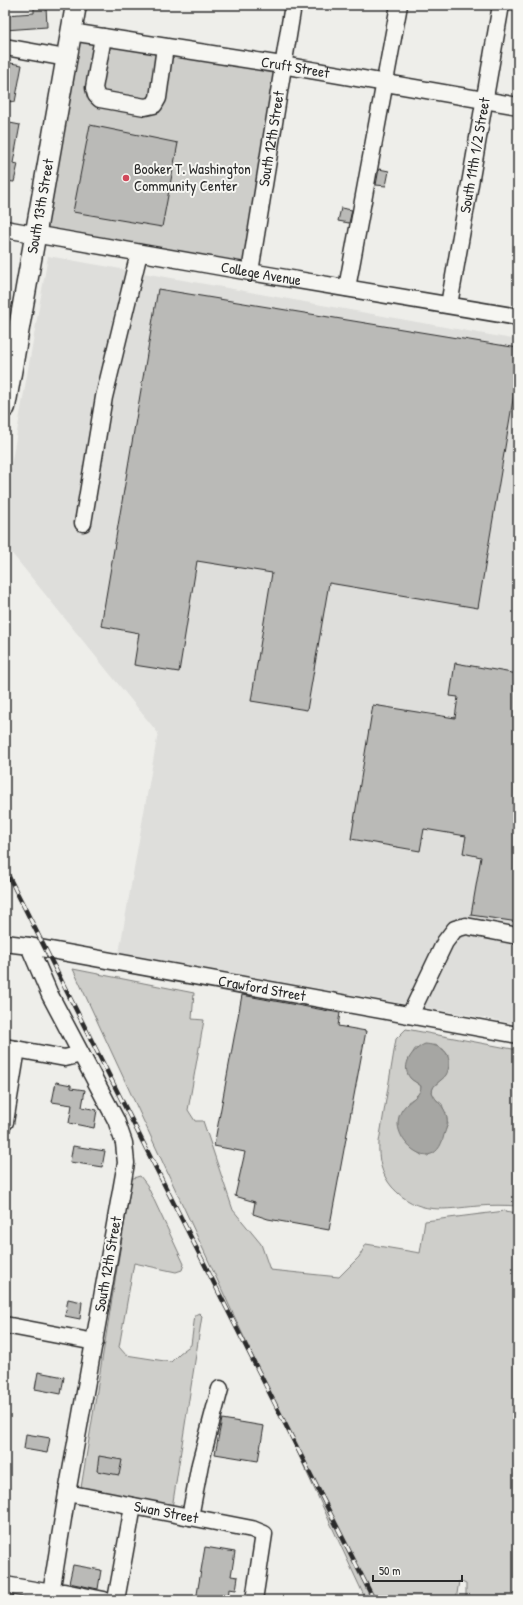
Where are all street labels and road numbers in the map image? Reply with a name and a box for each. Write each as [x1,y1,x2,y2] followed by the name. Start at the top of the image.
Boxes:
[260,51,332,83] street label: Cruft Street
[253,89,289,188] street label: South 12th Street
[454,95,495,215] street label: South 11th 1/2 Street
[21,156,59,255] street label: South 13th Street
[219,256,303,290] street label: College Avenue
[217,970,308,1006] street label: Crawford Street
[89,1214,126,1313] street label: South 12th Street
[132,1495,201,1528] street label: Swan Street

